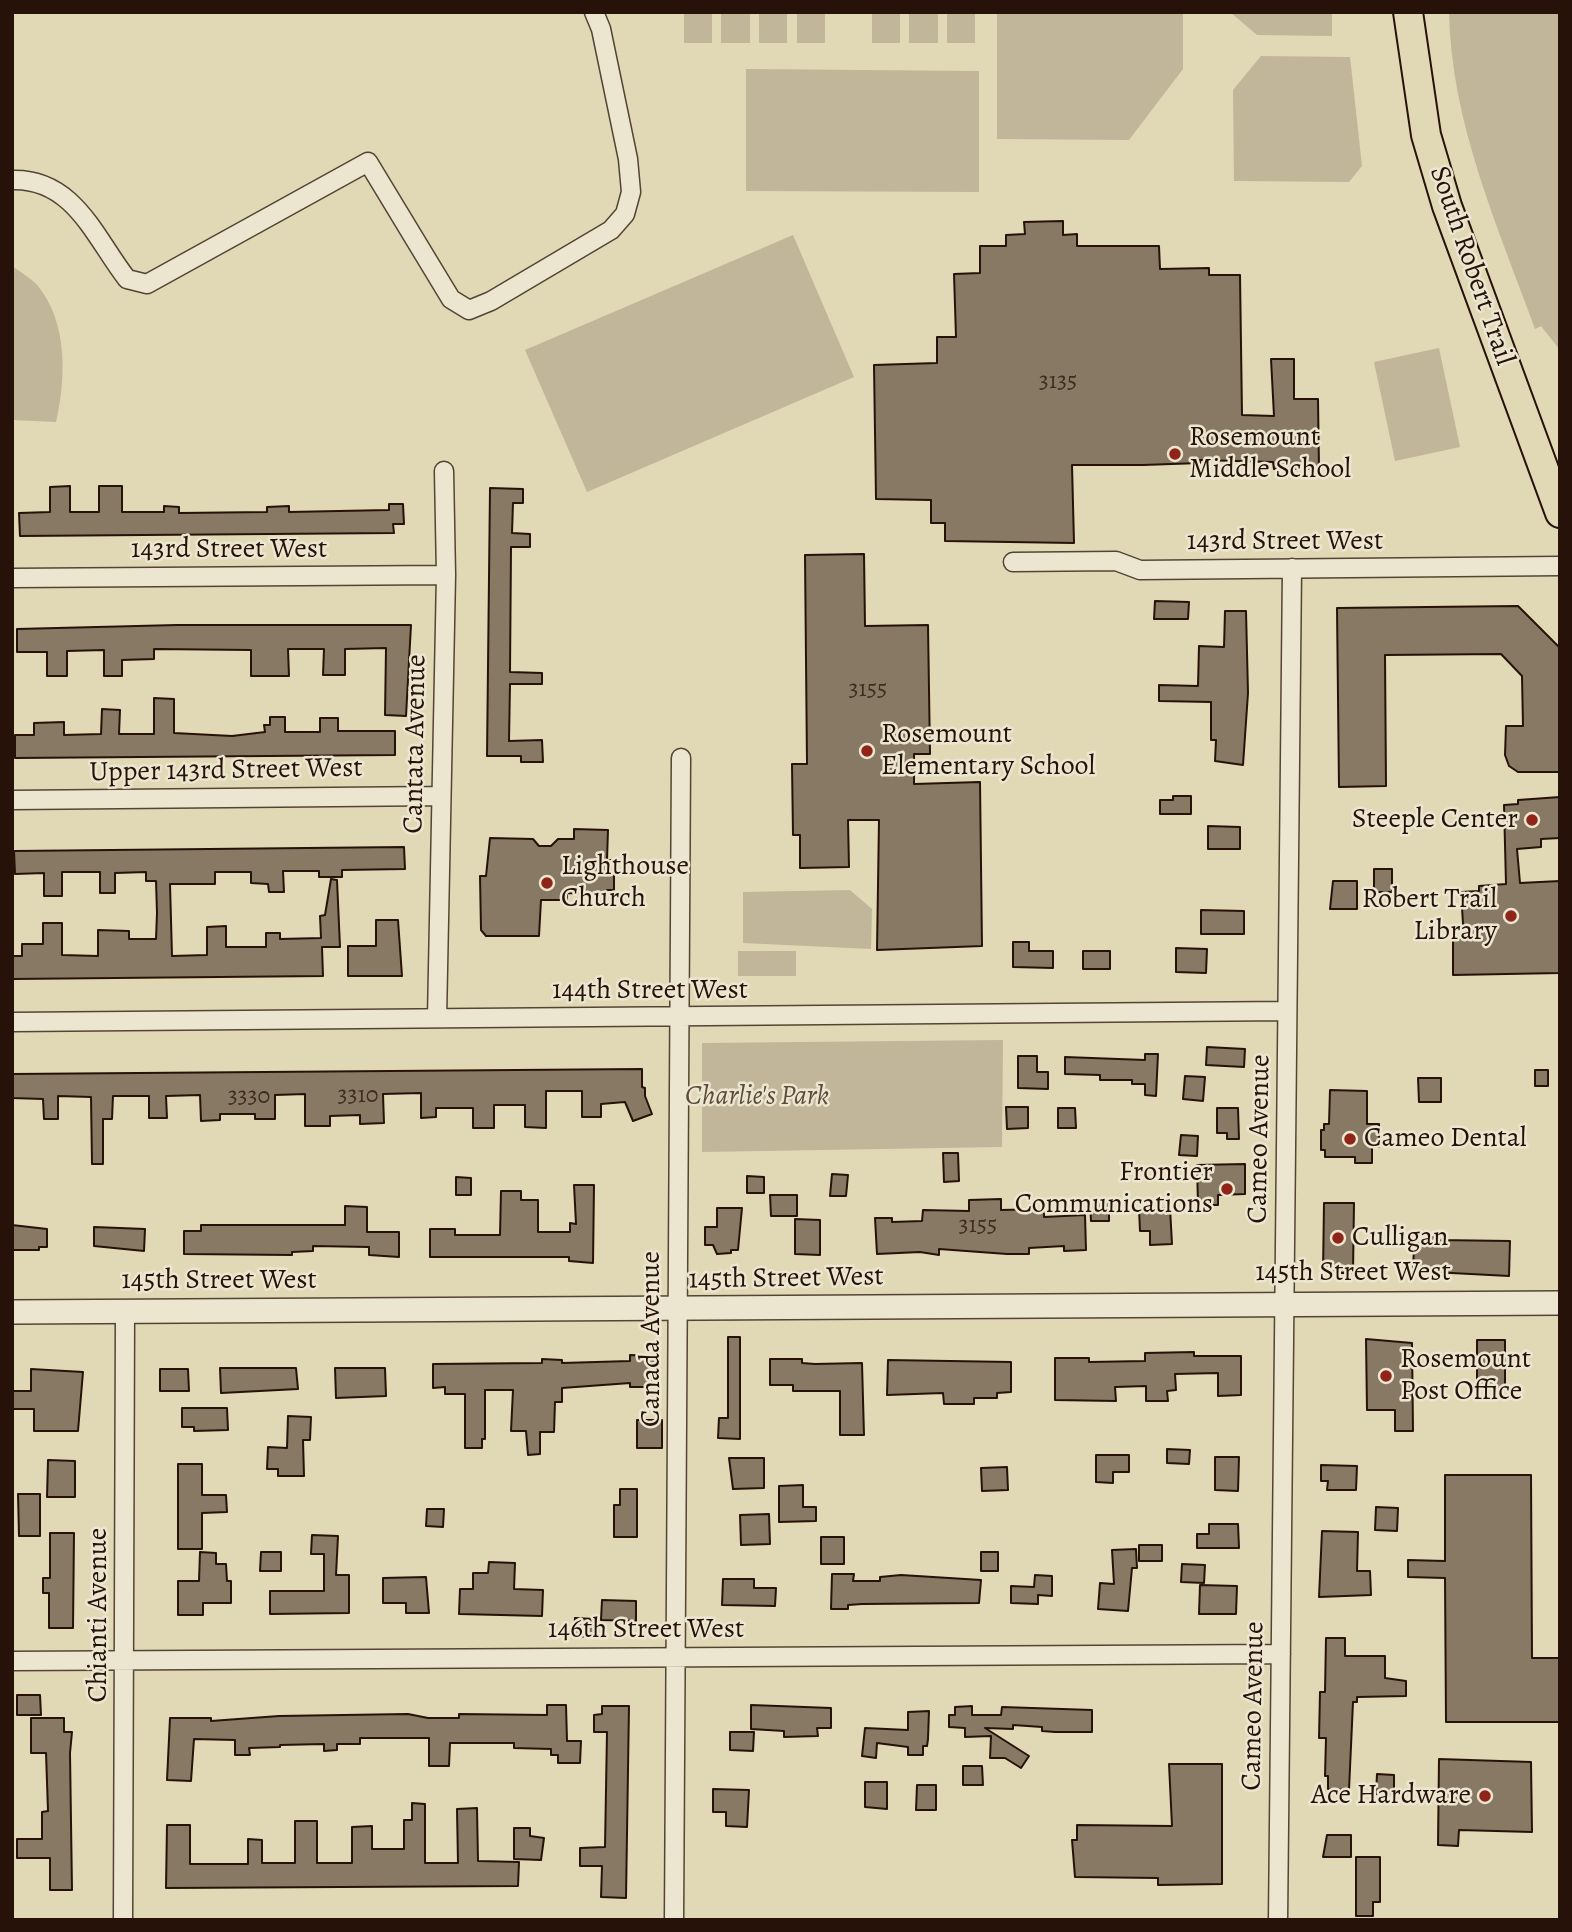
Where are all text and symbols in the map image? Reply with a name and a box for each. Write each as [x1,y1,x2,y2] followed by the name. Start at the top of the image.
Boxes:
[1421,162,1521,370] street label: South Robert Trail
[1039,368,1077,396] house number: 3135
[1189,421,1351,487] place label: Rosemount Middle School
[1167,446,1183,462] marker: Rosemount Middle School
[1187,525,1383,559] street label: 143rd Street West
[131,533,327,567] street label: 143rd Street West
[398,654,434,834] street label: Cantata Avenue
[849,676,887,704] house number: 3155
[881,718,1095,784] place label: Rosemount Elementary School
[859,743,875,759] marker: Rosemount Elementary School
[89,752,363,790] street label: Upper 143rd Street West
[1352,803,1518,837] place label: Steeple Center
[1524,812,1540,828] marker: Steeple Center
[561,850,689,916] place label: Lighthouse Church
[539,875,555,891] marker: Lighthouse Church
[1362,883,1497,949] place label: Robert Trail Library
[1503,908,1519,924] marker: Robert Trail Library
[552,974,748,1008] street label: 144th Street West
[1242,1054,1278,1224] street label: Cameo Avenue
[685,1080,829,1114] park label: Charlie's Park
[338,1082,378,1110] house number: 3310
[228,1083,270,1111] house number: 3330
[1364,1122,1527,1156] place label: Cameo Dental
[1342,1131,1358,1147] marker: Cameo Dental
[1015,1156,1213,1222] place label: Frontier Communications
[1219,1181,1235,1197] marker: Frontier Communications
[959,1212,997,1240] house number: 3155
[1352,1221,1448,1255] place label: Culligan
[1330,1230,1346,1246] marker: Culligan
[635,1251,669,1427] street label: Canada Avenue
[1255,1256,1451,1290] street label: 145th Street West
[688,1260,884,1298] street label: 145th Street West
[121,1264,317,1298] street label: 145th Street West
[1400,1343,1531,1409] place label: Rosemount Post Office
[1378,1368,1394,1384] marker: Rosemount Post Office
[82,1528,116,1702] street label: Chianti Avenue
[548,1613,744,1647] street label: 146th Street West
[1236,1621,1272,1791] street label: Cameo Avenue
[1311,1779,1471,1813] place label: Ace Hardware
[1477,1788,1493,1804] marker: Ace Hardware

